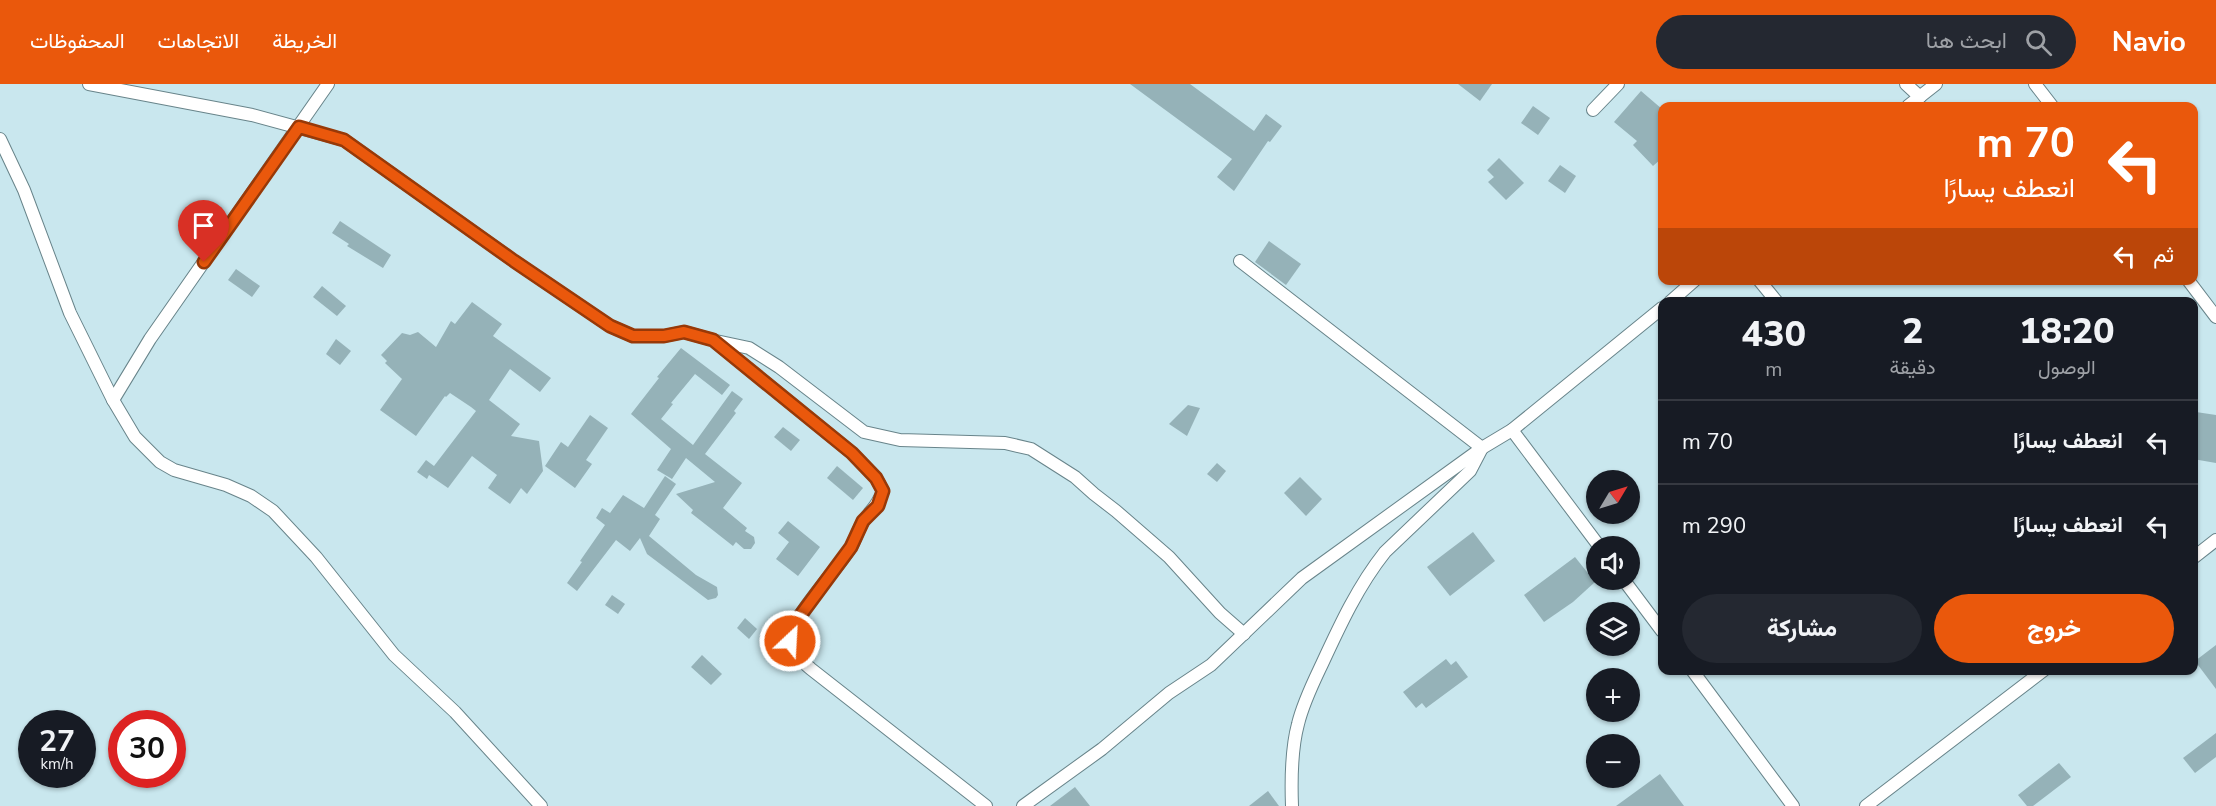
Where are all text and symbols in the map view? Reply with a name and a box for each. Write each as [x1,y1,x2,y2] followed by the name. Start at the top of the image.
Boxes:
[1656,15,2076,69] search box
[2112,23,2186,61] text: Navio
[1926,26,2007,56] text: ابحث هنا
[2022,26,2055,59] icon: search
[30,27,125,55] text: المحفوظات
[158,27,239,55] text: الاتجاهات
[272,27,337,55] text: الخريطة
[1976,115,2075,172] text: 70 m
[2096,126,2174,204] icon: left
[1943,170,2075,207] text: انعطف يسارًا
[178,200,229,262] pin
[187,209,220,242] icon: arrive
[2108,240,2141,273] icon: left
[2153,240,2174,270] text: ثم
[1902,307,1923,356] text: 2
[2019,307,2115,356] text: 18:20
[1741,310,1806,359] text: 430
[1889,354,1936,381] text: دقيقة
[2038,354,2096,381] text: الوصول
[1765,356,1782,383] text: m
[2013,426,2123,456] text: انعطف يسارًا
[2141,426,2174,459] icon: left
[1682,427,1733,457] text: 70 m
[1586,470,1640,524] north arrow
[1586,470,1640,788] map controls
[2013,510,2123,540] text: انعطف يسارًا
[2141,510,2174,543] icon: left
[1682,511,1746,541] text: 290 m
[1586,536,1640,590] button: sound
[1682,594,1922,663] button: مشاركة
[1934,594,2174,663] button: خروج
[1586,602,1640,656] button: layers
[758,609,822,673] position arrow
[1586,668,1640,722] button: +
[108,710,186,788] speed limit sign: 30
[39,721,75,762] text: 27
[1586,734,1640,788] button: −
[40,754,74,774] text: km/h

